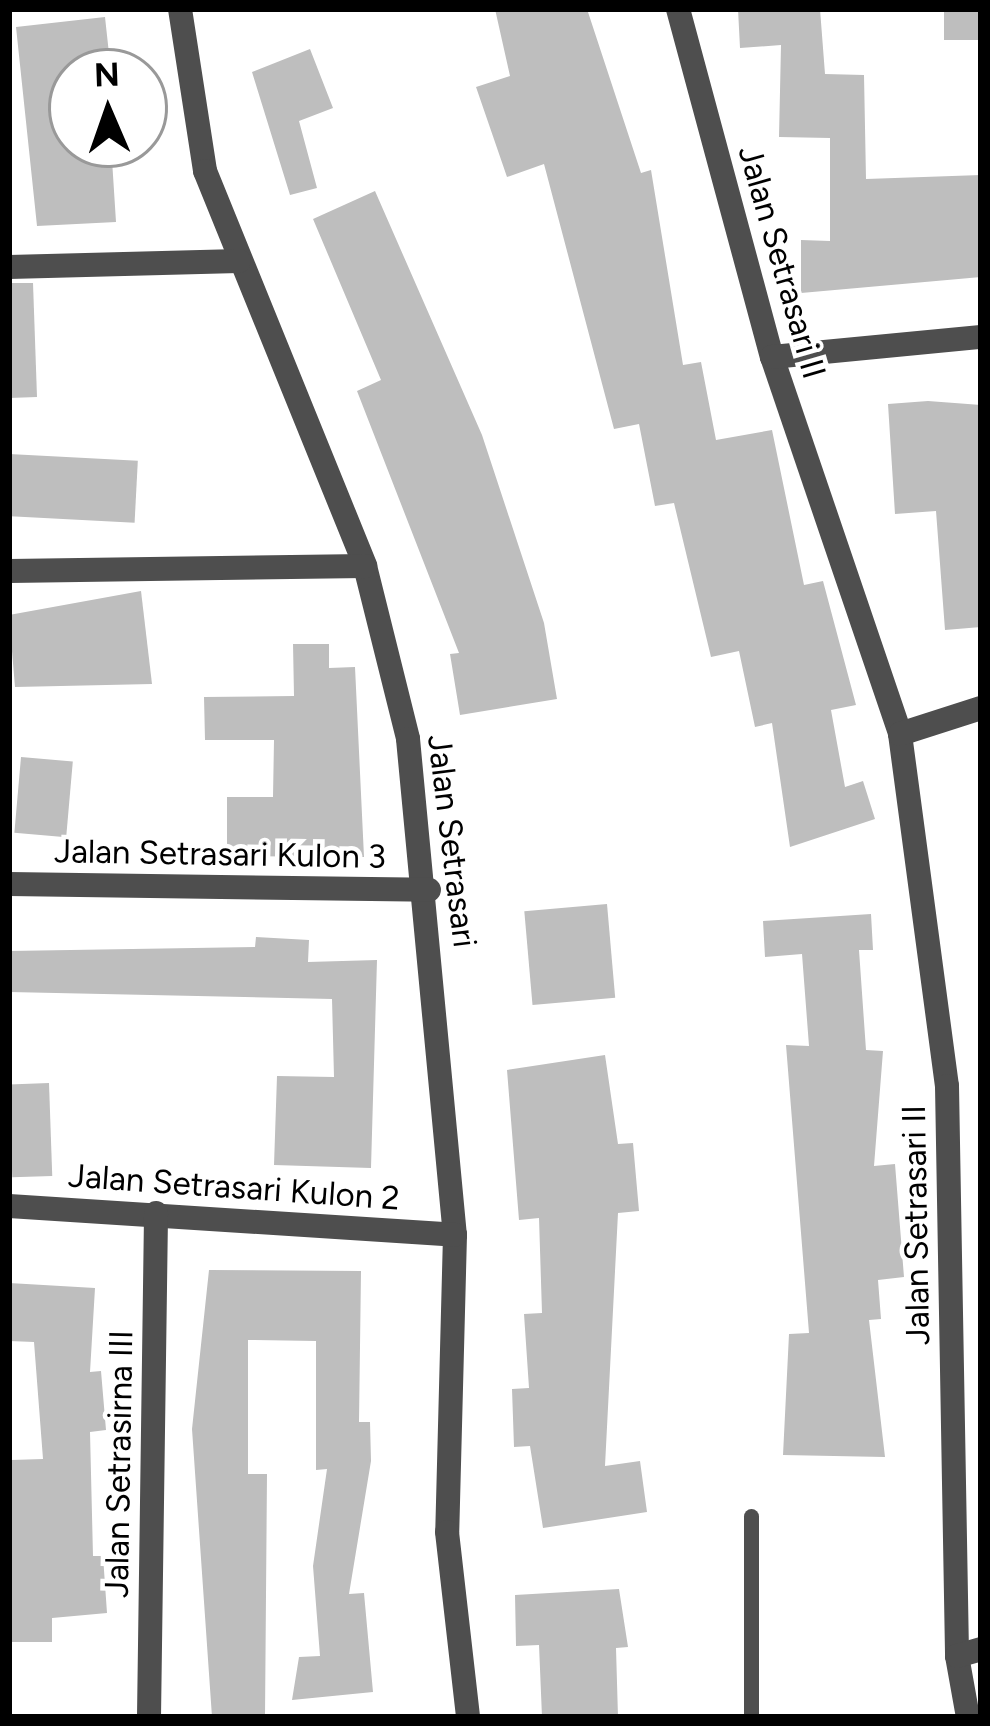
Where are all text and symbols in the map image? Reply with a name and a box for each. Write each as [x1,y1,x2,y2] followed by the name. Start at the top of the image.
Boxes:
[48,48,168,168] north arrow
[93,55,120,94] text: N
[730,141,834,383] street label: Jalan Setrasari II
[419,732,485,950] street label: Jalan Setrasari
[54,831,386,877] street label: Jalan Setrasari Kulon 3
[894,1105,938,1345] street label: Jalan Setrasari II
[67,1156,401,1218] street label: Jalan Setrasari Kulon 2
[97,1330,141,1598] street label: Jalan Setrasirna III

